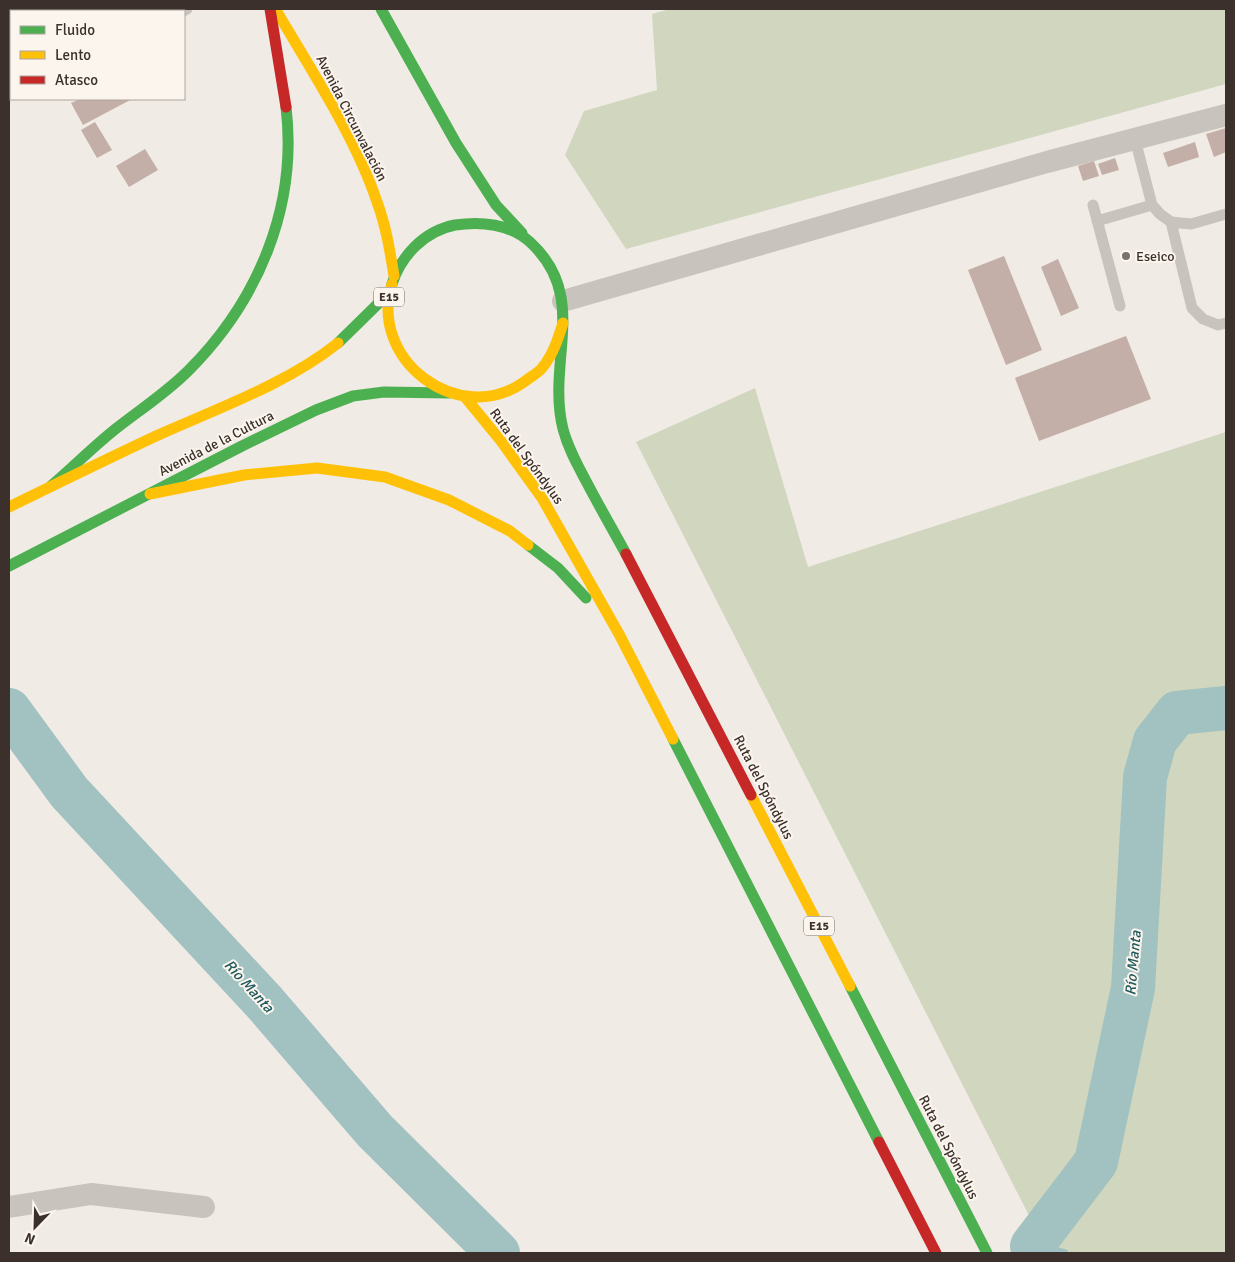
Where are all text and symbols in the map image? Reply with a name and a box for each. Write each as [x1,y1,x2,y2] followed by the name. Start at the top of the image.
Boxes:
[10,10,185,100] legend
[55,21,95,39] text: Fluido
[55,46,91,64] text: Lento
[312,52,391,184] street label: Avenida Circunvalación
[55,71,98,89] text: Atasco
[1136,248,1175,265] place label: Eseico
[1120,250,1132,262] marker: Eseico
[374,288,404,306] road number: E15
[486,405,567,508] street label: Ruta del Spóndylus
[156,407,277,480] street label: Avenida de la Cultura
[730,732,797,842] street label: Ruta del Spóndylus
[804,916,834,936] road number: E15
[1121,929,1145,996] water label: Río Manta
[221,956,278,1016] water label: Río Manta
[915,1092,982,1202] street label: Ruta del Spóndylus
[10,1202,60,1252] north arrow
[22,1229,38,1248] text: N

